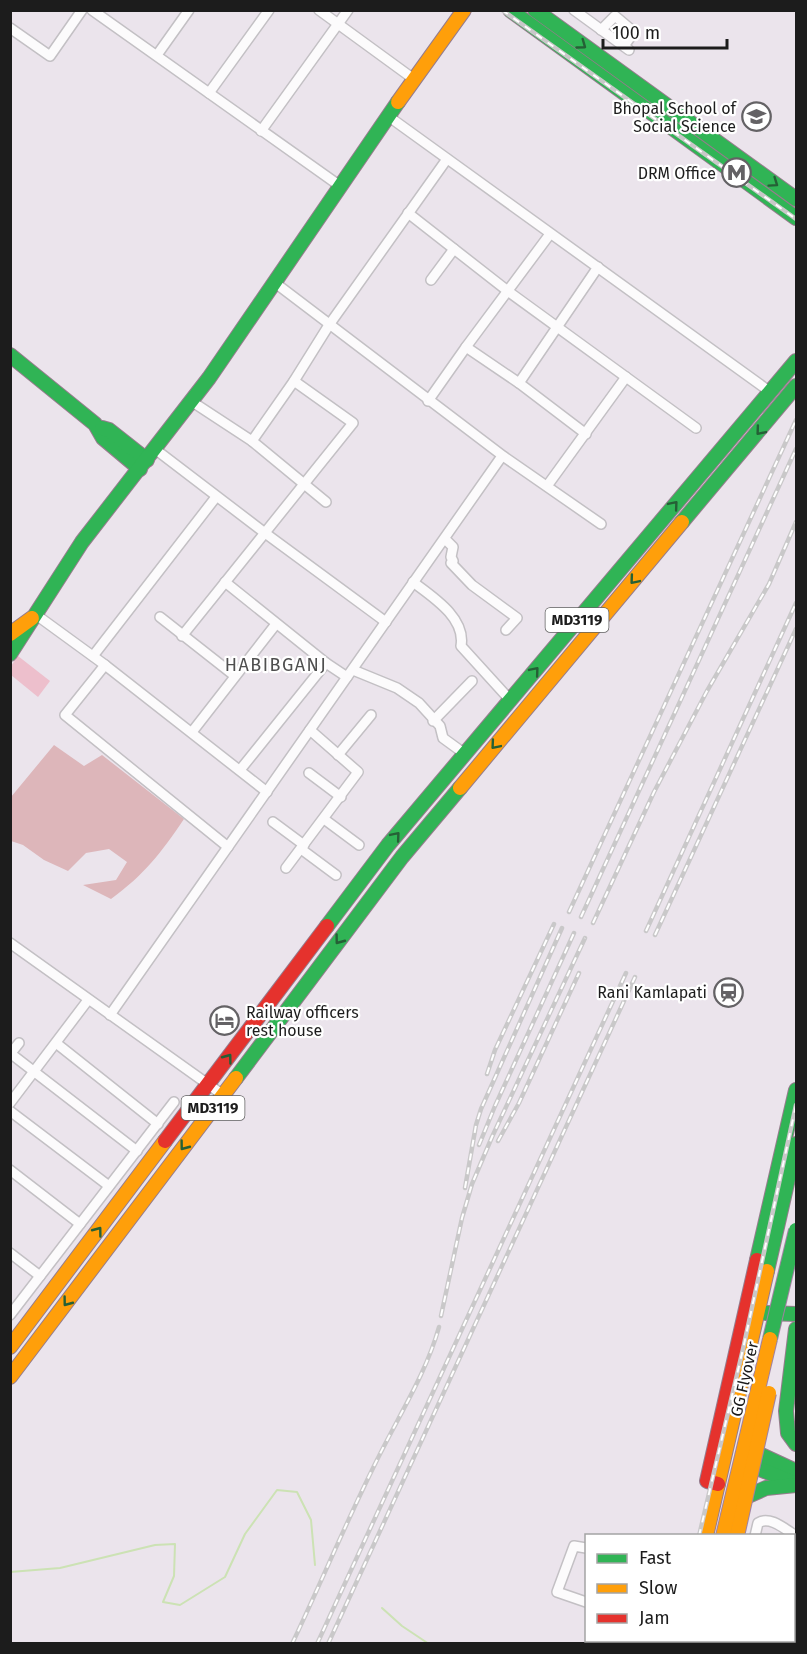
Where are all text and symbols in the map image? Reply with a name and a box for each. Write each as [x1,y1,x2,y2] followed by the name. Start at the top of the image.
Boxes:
[603,12,728,50] scale bar
[612,22,660,44] text: 100 m
[575,38,586,49] one-way arrow
[613,99,738,136] place label: Bhopal School of Social Science
[741,101,773,133] school or university icon: Bhopal School of Social Science
[721,157,753,189] metro station icon: DRM Office
[638,164,716,183] place label: DRM Office
[768,176,779,187] one-way arrow
[756,424,767,435] one-way arrow
[666,501,677,512] one-way arrow
[630,573,641,584] one-way arrow
[546,608,608,632] road number: MD3119
[225,654,327,676] district label: HABIBGANJ
[527,667,538,678] one-way arrow
[491,738,502,749] one-way arrow
[388,832,399,843] one-way arrow
[336,933,347,944] one-way arrow
[712,976,744,1008] station icon: Rani Kamlapati
[597,983,707,1002] place label: Rani Kamlapati
[246,1003,359,1040] place label: Railway officers rest house
[209,1005,241,1037] hotel icon: Railway officers rest house
[221,1054,232,1065] one-way arrow
[182,1096,244,1120] road number: MD3119
[181,1140,192,1151] one-way arrow
[91,1227,102,1238] one-way arrow
[64,1295,75,1306] one-way arrow
[727,1339,763,1418] street label: GG Flyover
[585,1534,795,1642] legend
[639,1547,672,1569] text: Fast
[639,1577,678,1599] text: Slow
[639,1607,670,1629] text: Jam

